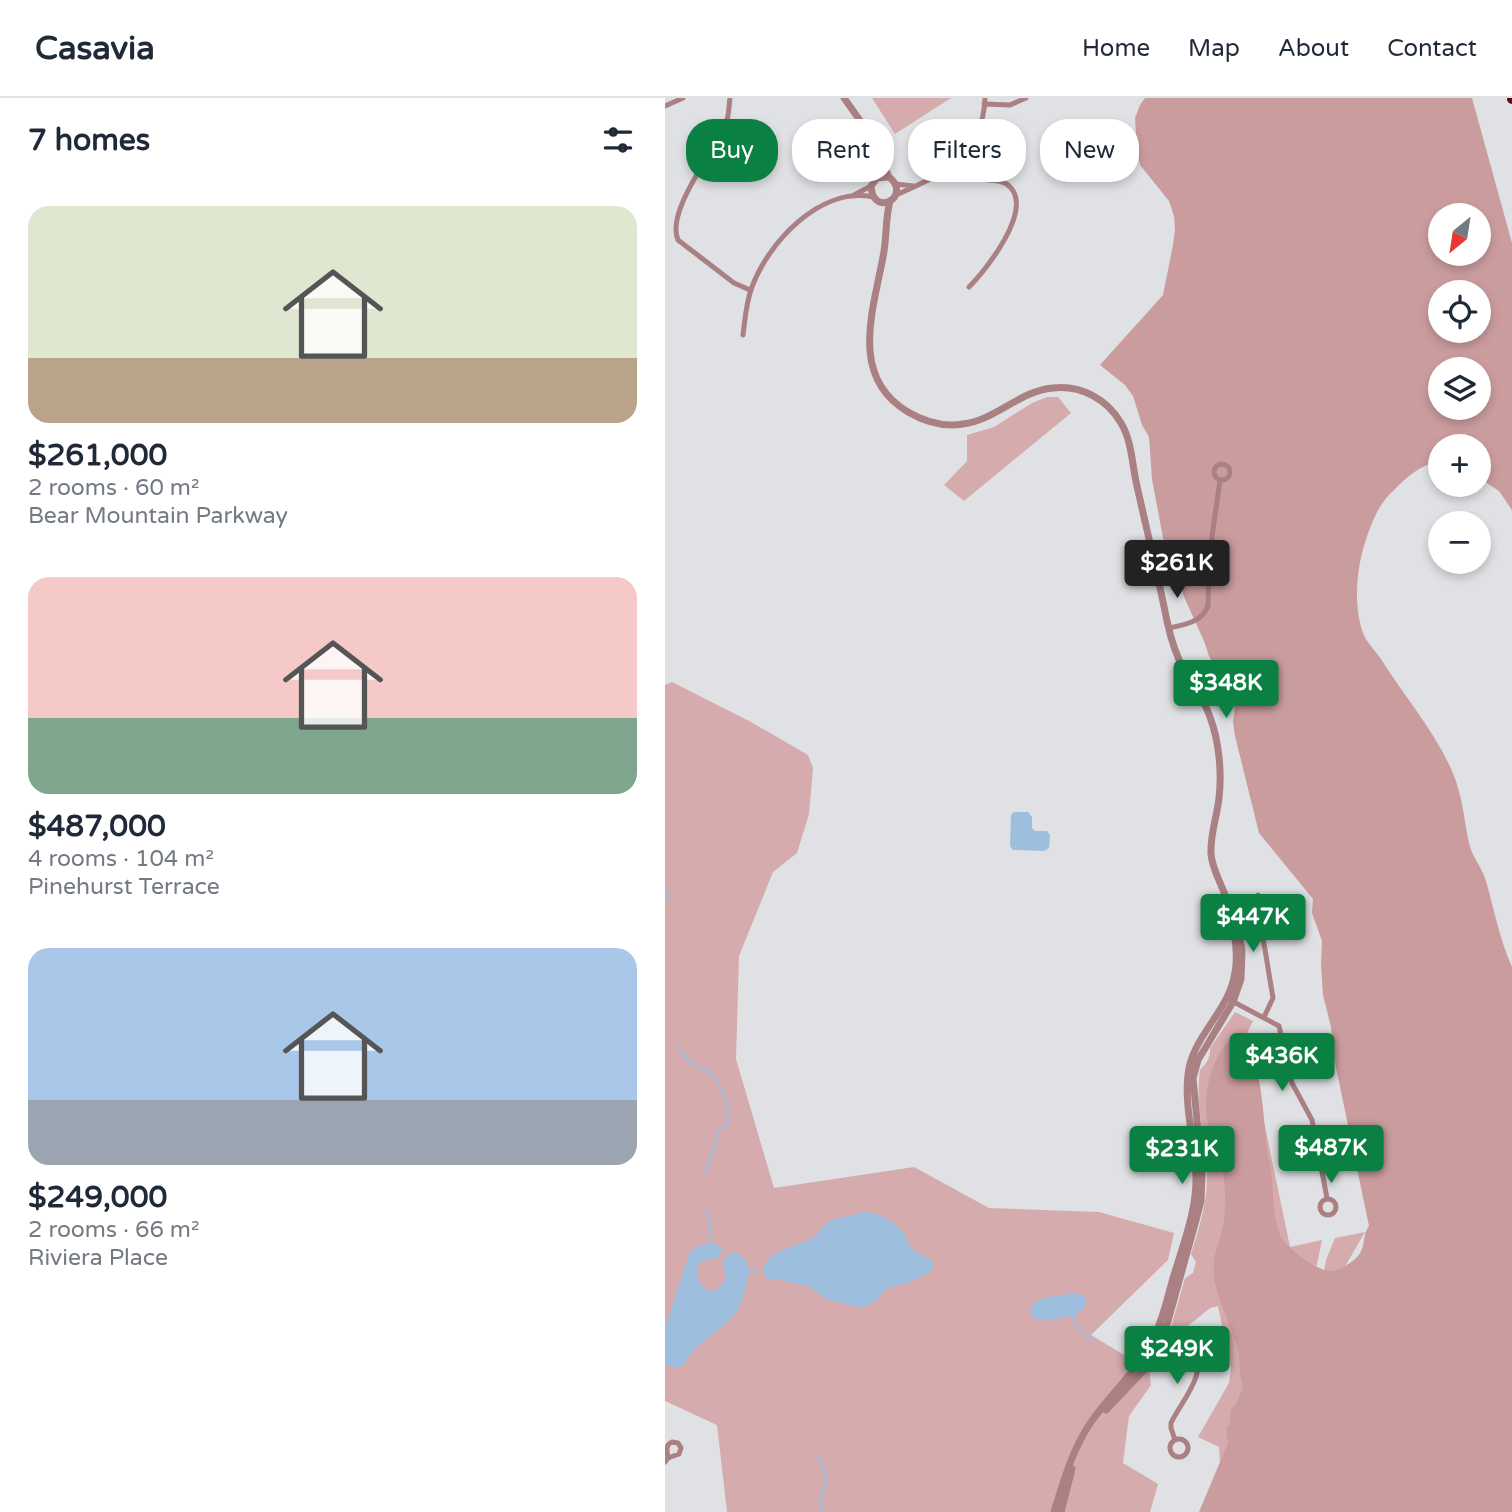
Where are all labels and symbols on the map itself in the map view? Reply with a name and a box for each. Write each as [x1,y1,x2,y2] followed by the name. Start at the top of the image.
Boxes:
[1428,203,1491,266] north arrow
[1128,540,1226,600] pin: $261K
[1177,660,1275,720] pin: $348K
[1204,894,1302,954] pin: $447K
[1233,1034,1331,1093] pin: $436K
[1133,1126,1231,1186] pin: $231K
[1282,1126,1380,1185] pin: $487K
[1128,1326,1226,1386] pin: $249K

